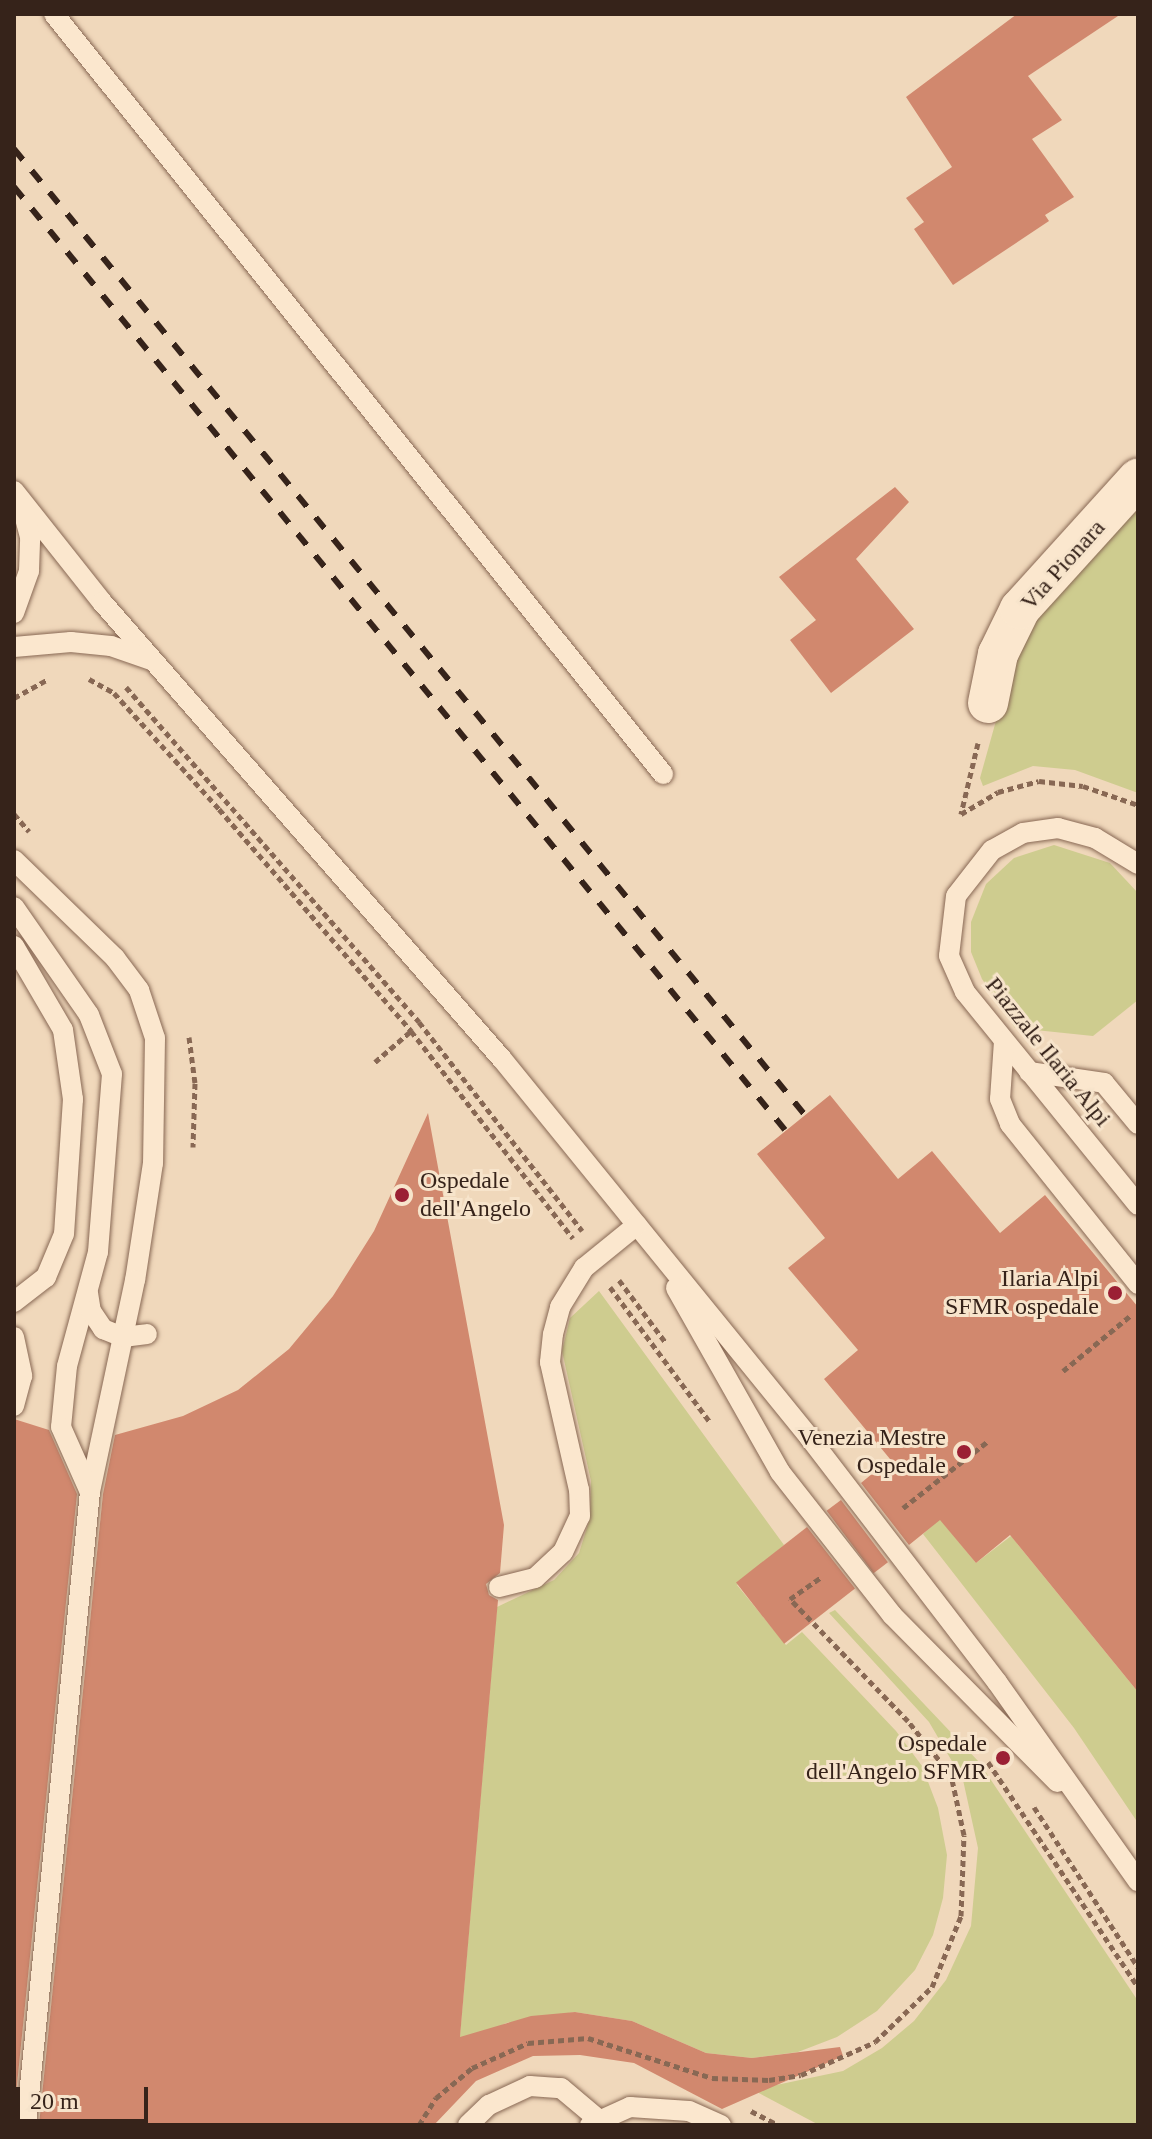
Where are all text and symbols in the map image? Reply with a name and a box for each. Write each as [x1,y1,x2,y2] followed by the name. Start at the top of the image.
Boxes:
[1015,514,1111,616] street label: Via Pionara
[979,971,1117,1133] street label: Piazzale Ilaria Alpi
[420,1167,531,1223] place label: Ospedale dell'Angelo
[391,1184,413,1206] marker: Ospedale dell'Angelo
[945,1265,1099,1321] place label: Ilaria Alpi SFMR ospedale
[1106,1284,1124,1302] marker: Ilaria Alpi SFMR ospedale
[797,1424,946,1480] place label: Venezia Mestre Ospedale
[953,1441,975,1463] marker: Venezia Mestre Ospedale
[806,1730,987,1786] place label: Ospedale dell'Angelo SFMR
[994,1749,1012,1767] marker: Ospedale dell'Angelo SFMR
[20,2071,152,2121] scale bar
[30,2088,79,2114] text: 20 m

